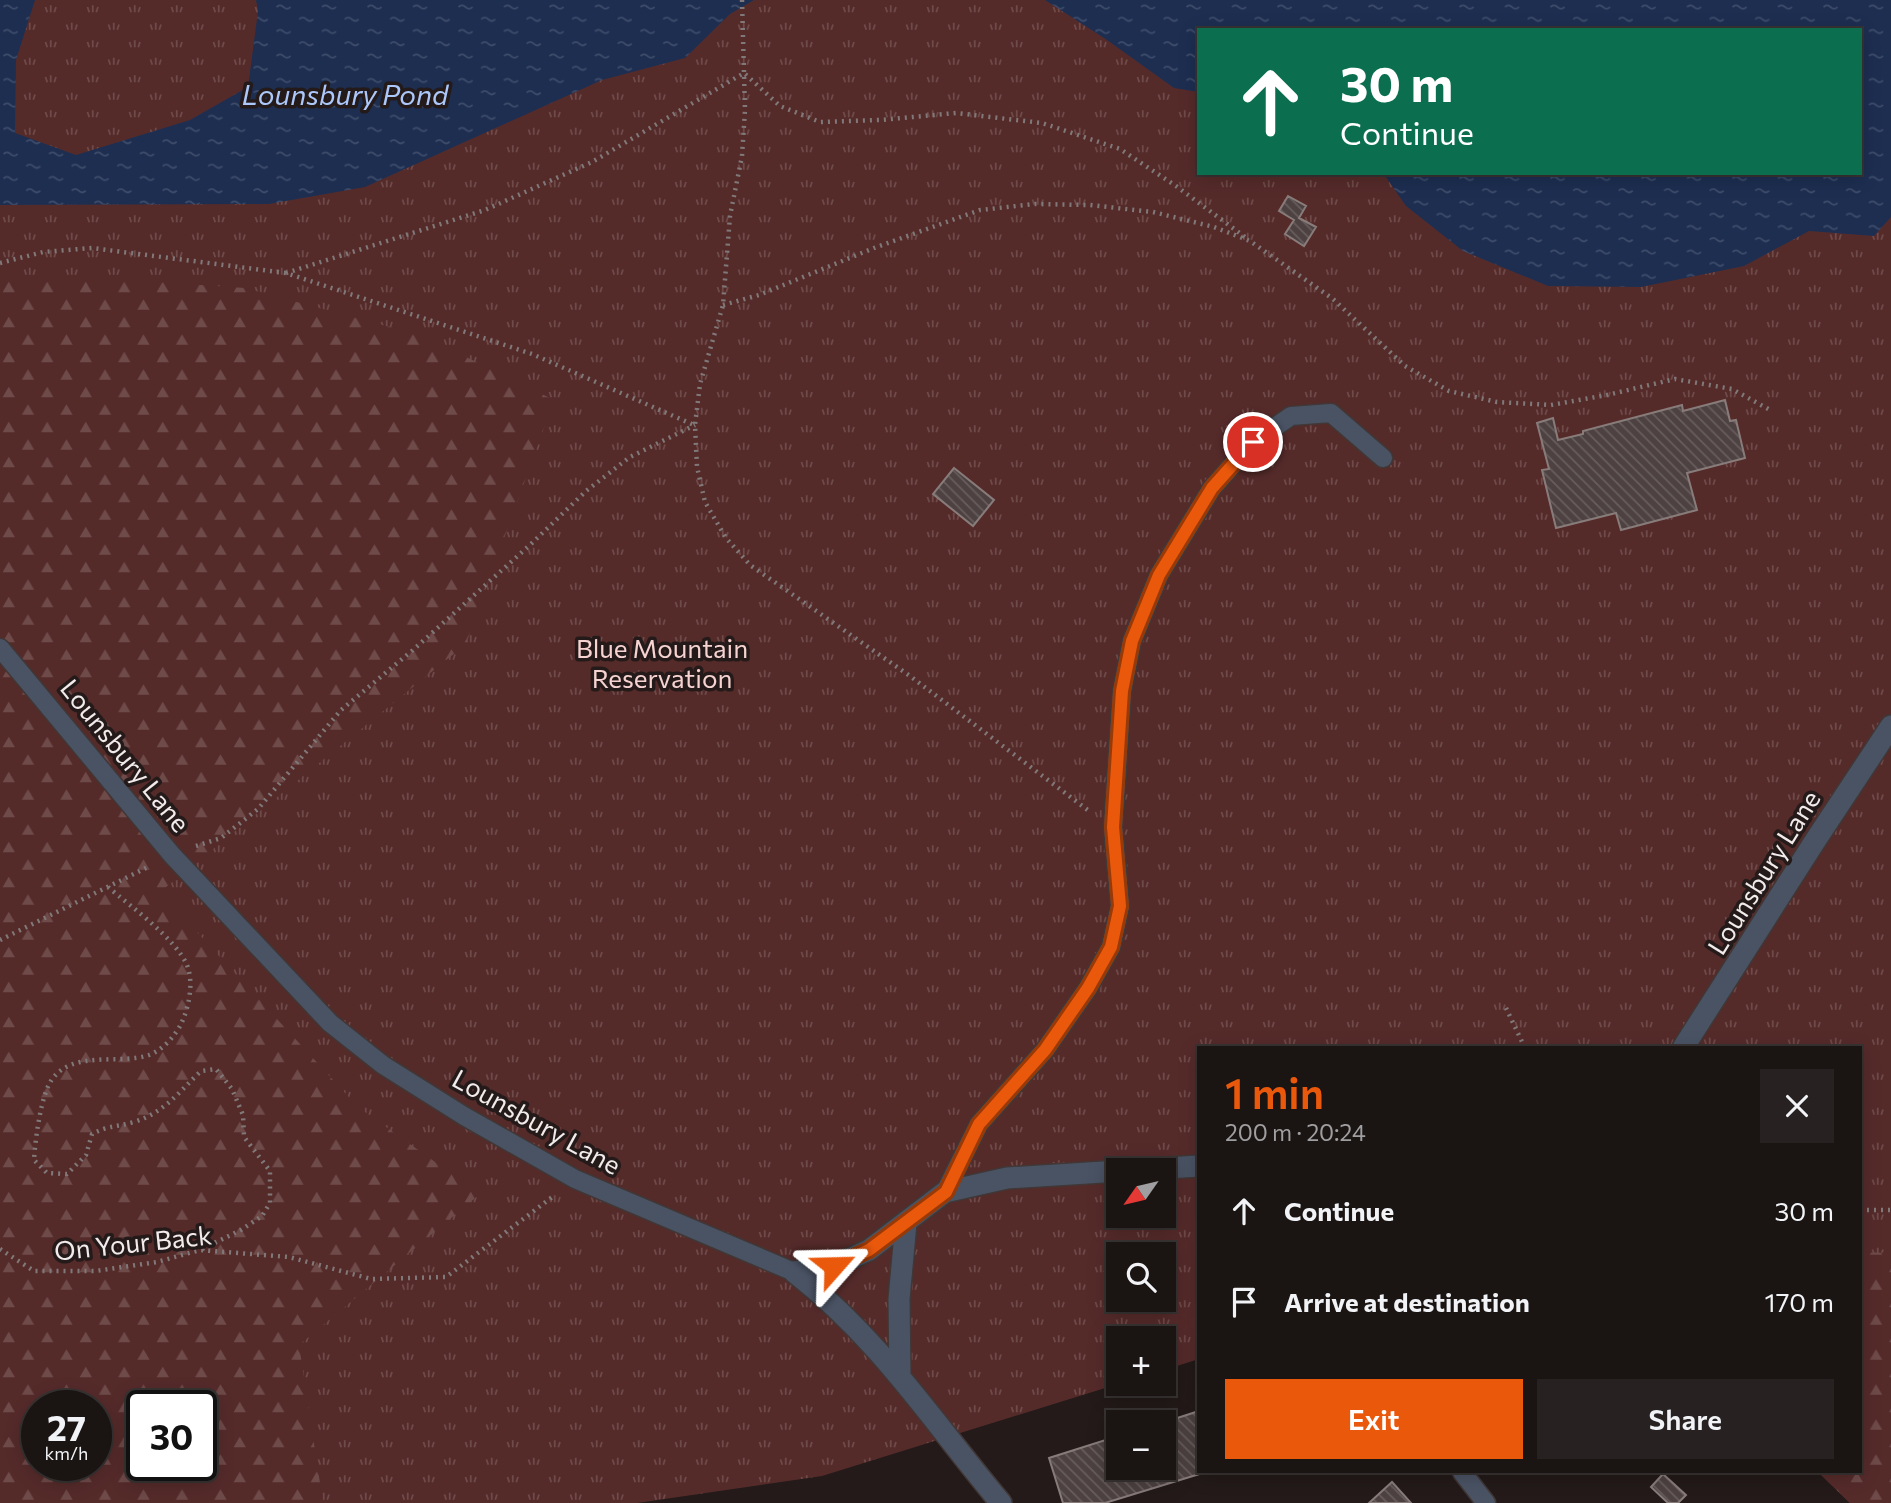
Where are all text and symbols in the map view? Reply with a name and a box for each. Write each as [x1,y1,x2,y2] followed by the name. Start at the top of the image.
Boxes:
[1340,52,1453,112] text: 30 m
[1225,56,1316,147] icon: ahead
[242,77,450,111] water label: Lounsbury Pond
[1340,112,1474,152] text: Continue
[1223,412,1283,472] pin
[1234,423,1272,461] icon: arrive
[576,632,748,693] park label: Blue Mountain Reservation
[55,672,197,838] street label: Lounsbury Lane
[1700,784,1826,960] street label: Lounsbury Lane
[447,1062,627,1180] street label: Lounsbury Lane
[1225,1066,1324,1118] text: 1 min
[1760,1069,1834,1143] button: close
[1225,1118,1366,1146] text: 200 m · 20:24
[1106,1158,1176,1228] north arrow
[1106,1158,1176,1480] map controls
[1225,1192,1263,1230] icon: ahead
[1284,1195,1394,1226] text: Continue
[1775,1195,1834,1226] text: 30 m
[53,1218,213,1266] street label: On Your Back
[797,1229,871,1303] position arrow
[1106,1242,1176,1312] button: search
[1225,1283,1263,1321] icon: arrive
[1284,1286,1530,1317] text: Arrive at destination
[1765,1286,1834,1317] text: 170 m
[1106,1326,1176,1396] button: +
[1225,1379,1523,1459] button: Exit
[1537,1379,1834,1459] button: Share
[126,1390,217,1481] speed limit sign: 30
[47,1405,86,1448] text: 27
[1106,1410,1176,1480] button: −
[45,1442,88,1464] text: km/h

